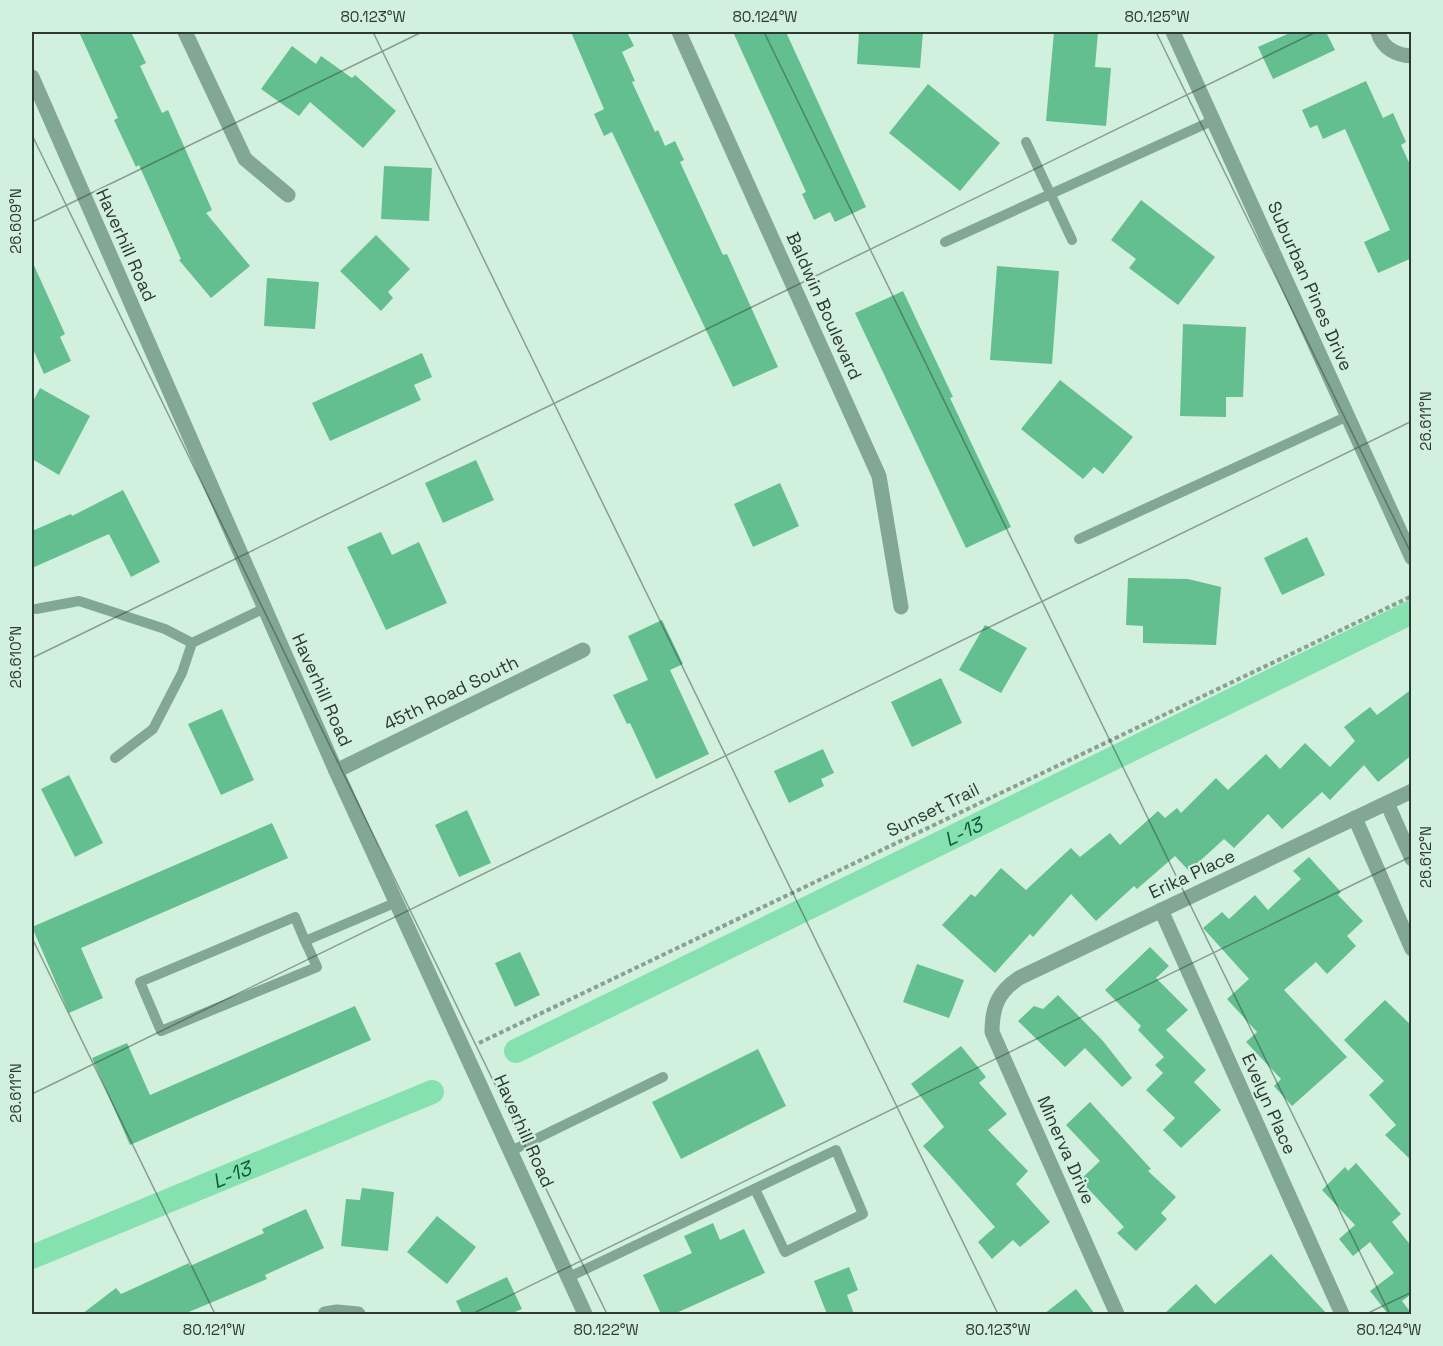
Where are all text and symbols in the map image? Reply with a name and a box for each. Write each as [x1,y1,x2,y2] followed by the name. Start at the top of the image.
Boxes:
[340,7,406,26] text: 80.123°W
[732,7,798,26] text: 80.124°W
[1124,7,1190,26] text: 80.125°W
[91,185,162,305] street label: Haverhill Road
[6,188,25,254] text: 26.609°N
[1263,197,1358,374] street label: Suburban Pines Drive
[782,228,867,383] street label: Baldwin Boulevard
[1416,391,1435,451] text: 26.611°N
[6,626,25,688] text: 26.610°N
[287,630,358,750] street label: Haverhill Road
[380,650,522,735] street label: 45th Road South
[883,777,983,842] street label: Sunset Trail
[940,810,989,852] water label: L-13
[1416,826,1435,888] text: 26.612°N
[1145,844,1239,904] street label: Erika Place
[1237,1050,1302,1158] street label: Evelyn Place
[6,1063,25,1123] text: 26.611°N
[489,1071,560,1191] street label: Haverhill Road
[1032,1092,1101,1207] street label: Minerva Drive
[208,1154,258,1194] water label: L-13
[183,1320,245,1339] text: 80.121°W
[573,1320,639,1339] text: 80.122°W
[965,1320,1031,1339] text: 80.123°W
[1356,1320,1422,1339] text: 80.124°W

